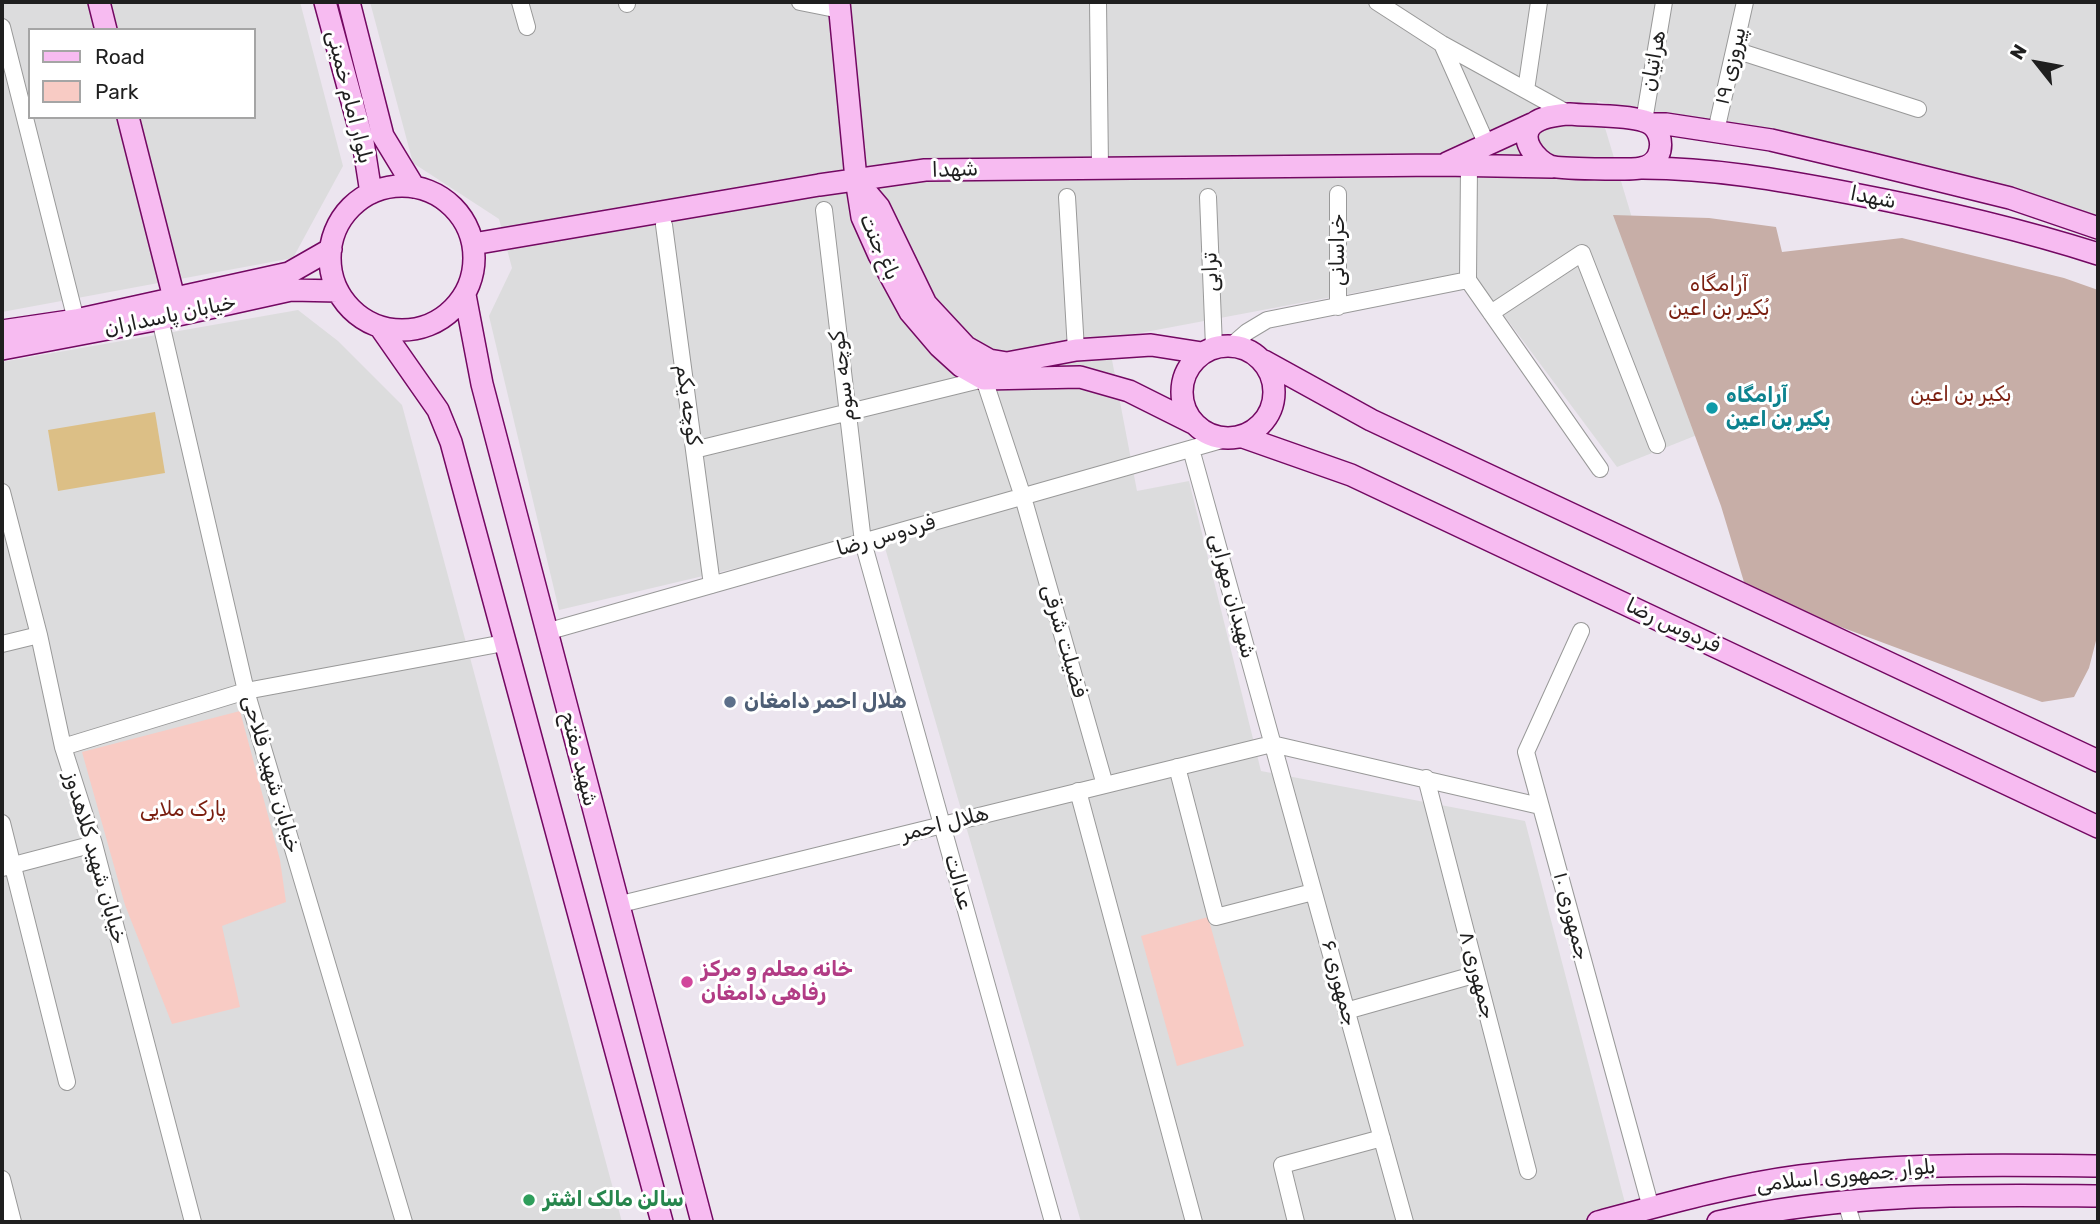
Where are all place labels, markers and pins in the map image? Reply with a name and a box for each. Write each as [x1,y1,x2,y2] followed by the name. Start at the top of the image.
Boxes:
[1726,383,1830,433] place label: آرامگاه بکیر بن اعین
[1704,400,1720,416] marker: آرامگاه بکیر بن اعین
[744,689,907,715] place label: هلال احمر دامغان
[722,694,738,710] marker: هلال احمر دامغان
[701,957,853,1007] place label: خانه معلم و مرکز رفاهی دامغان
[679,974,695,990] marker: خانه معلم و مرکز رفاهی دامغان
[543,1187,684,1213] place label: سالن مالک اشتر
[521,1192,537,1208] marker: سالن مالک اشتر

